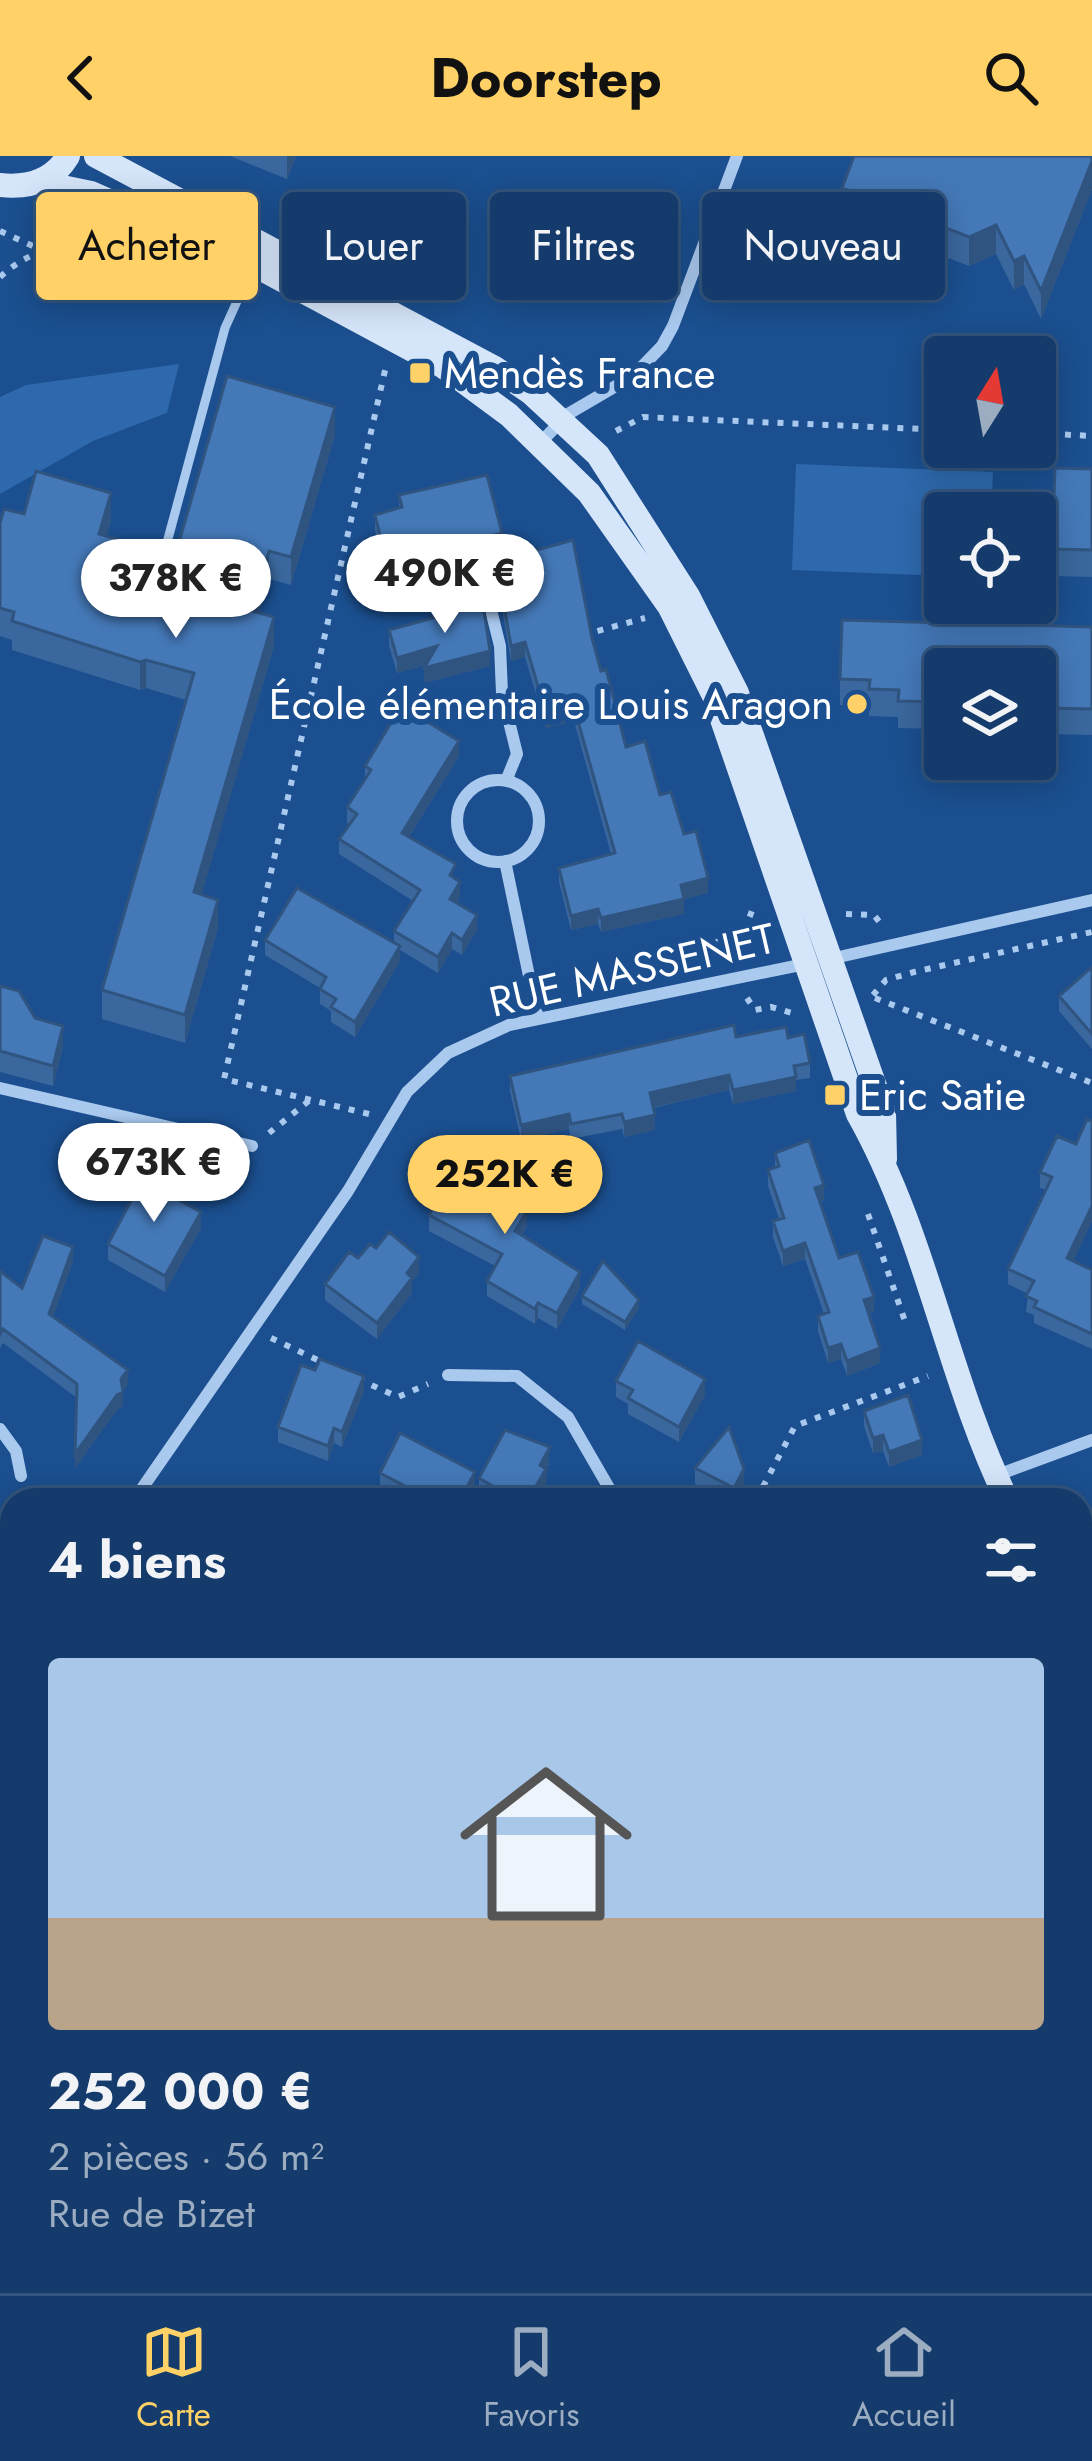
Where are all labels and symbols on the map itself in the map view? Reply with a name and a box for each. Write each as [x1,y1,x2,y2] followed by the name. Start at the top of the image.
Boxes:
[924,336,1056,468] north arrow
[444,343,715,404] place label: Mendès France
[407,360,433,386] marker: Mendès France
[347,534,543,636] pin: 490K €
[78,539,274,641] pin: 378K €
[269,674,833,735] place label: École élémentaire Louis Aragon
[844,691,870,717] marker: École élémentaire Louis Aragon
[483,907,781,1033] street label: RUE MASSENET
[859,1065,1026,1126] place label: Eric Satie
[822,1082,848,1108] marker: Eric Satie
[56,1123,252,1225] pin: 673K €
[407,1135,603,1237] pin: 252K €

